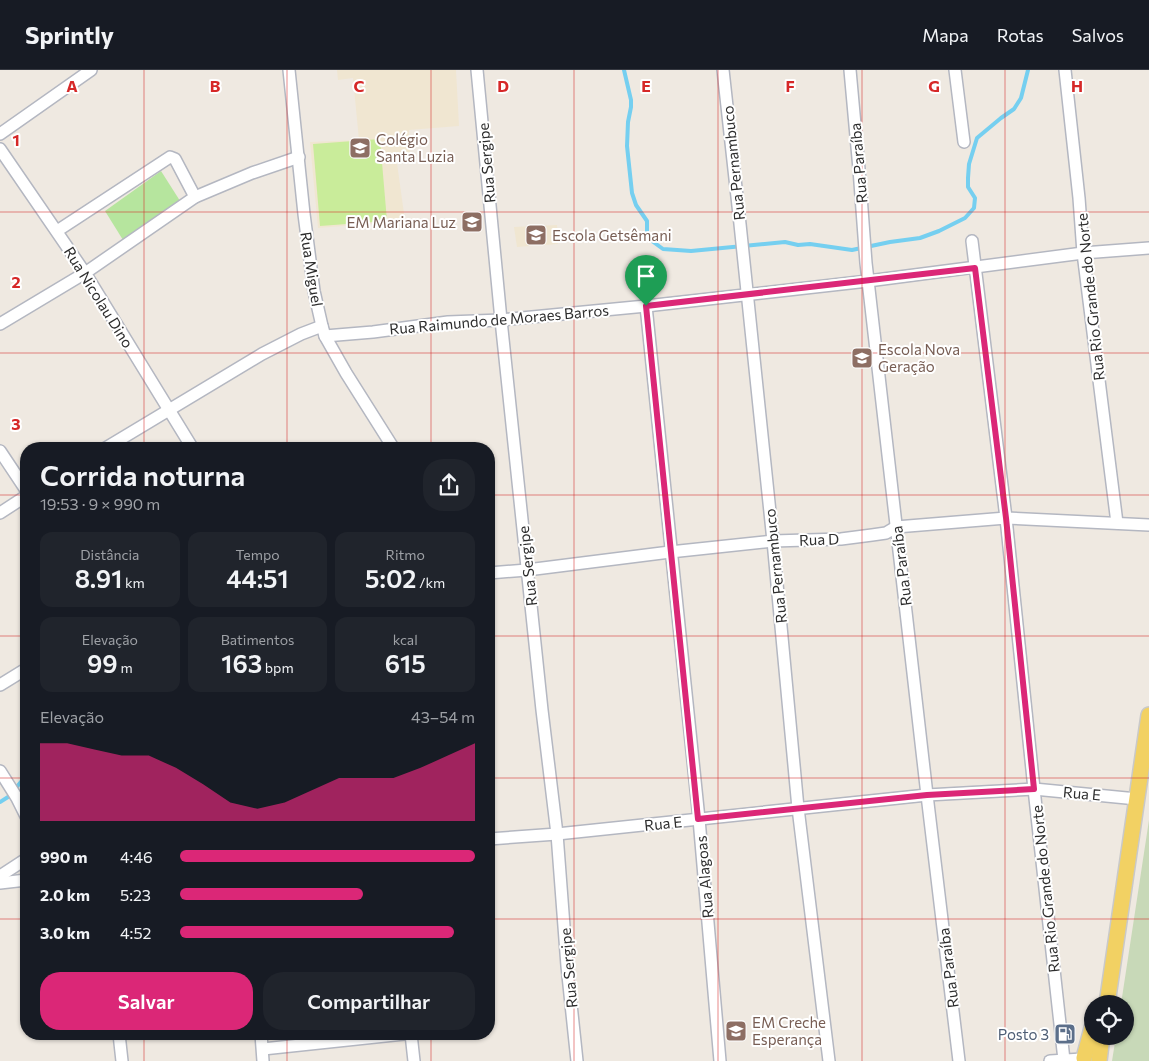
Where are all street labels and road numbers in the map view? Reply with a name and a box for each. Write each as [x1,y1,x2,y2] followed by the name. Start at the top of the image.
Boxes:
[718,105,748,221] street label: Rua Pernambuco
[474,122,498,204] street label: Rua Sergipe
[846,122,870,204] street label: Rua Paraíba
[1072,212,1108,382] street label: Rua Rio Grande do Norte
[297,230,327,308] street label: Rua Miguel
[61,243,137,351] street label: Rua Nicolau Dino
[389,300,610,338] street label: Rua Raimundo de Moraes Barros
[760,508,790,624] street label: Rua Pernambuco
[514,525,540,607] street label: Rua Sergipe
[887,525,915,607] street label: Rua Paraíba
[799,529,839,549] street label: Rua D
[1062,782,1102,804] street label: Rua E
[1027,804,1063,974] street label: Rua Rio Grande do Norte
[643,812,683,834] street label: Rua E
[691,835,717,919] street label: Rua Alagoas
[556,927,580,1009] street label: Rua Sergipe
[934,927,962,1009] street label: Rua Paraíba

